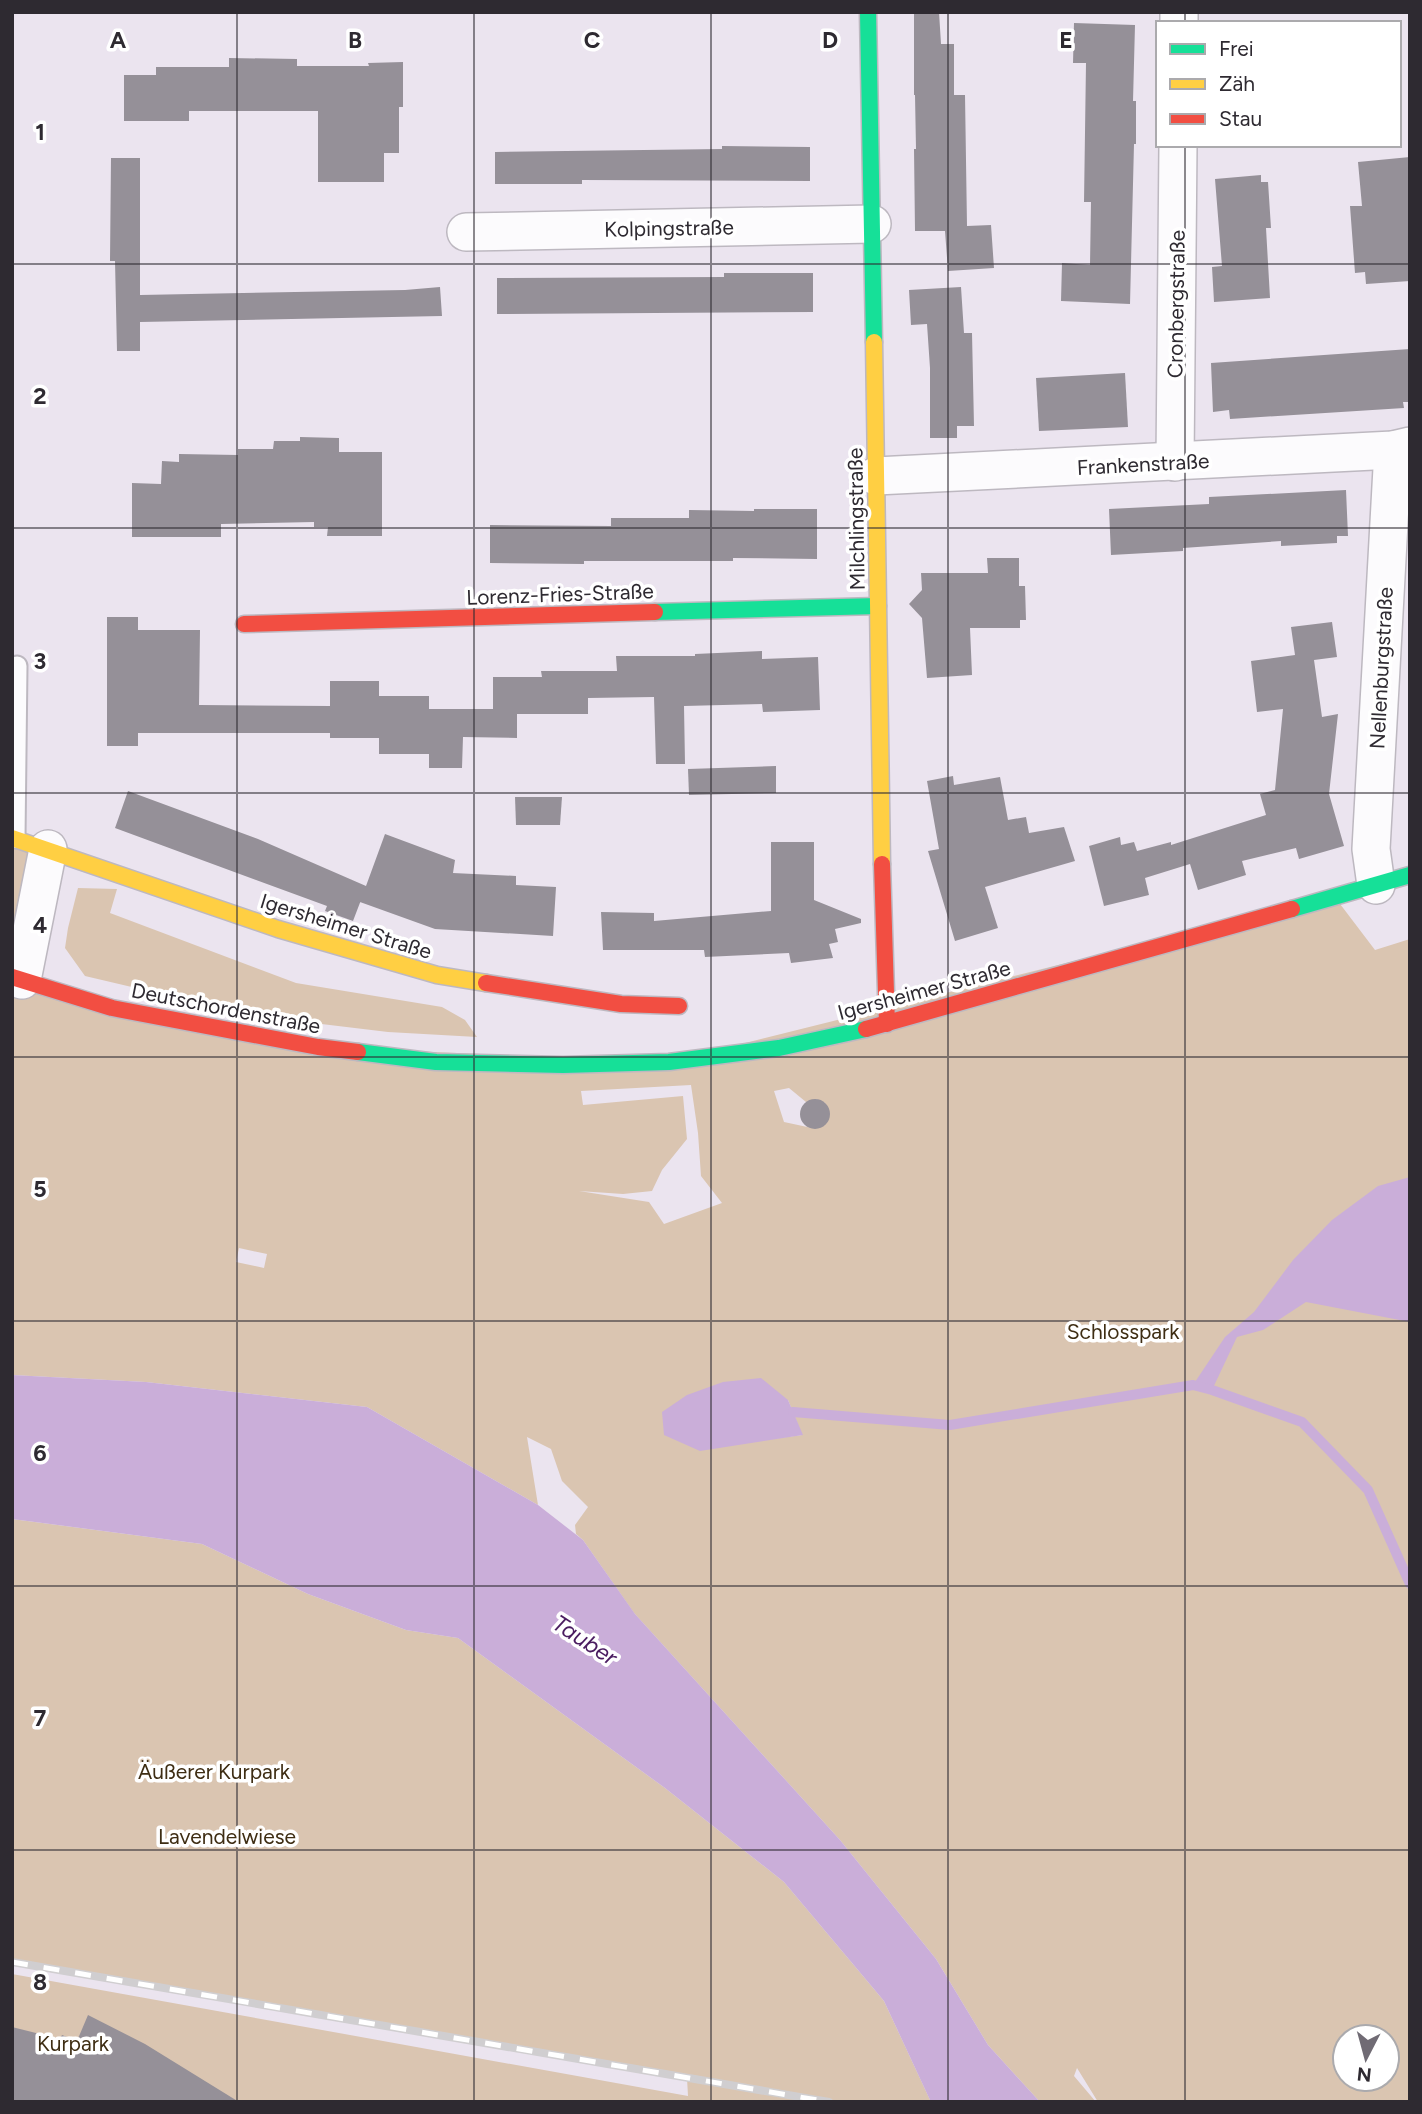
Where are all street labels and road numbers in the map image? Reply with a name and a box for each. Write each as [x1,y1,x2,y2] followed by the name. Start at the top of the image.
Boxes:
[604,214,734,242] street label: Kolpingstraße
[1162,230,1190,378] street label: Cronbergstraße
[842,447,870,591] street label: Milchlingstraße
[1076,448,1210,480] street label: Frankenstraße
[466,578,654,610] street label: Lorenz-Fries-Straße
[1364,586,1398,750] street label: Nellenburgstraße
[257,888,435,964] street label: Igersheimer Straße
[835,955,1013,1025] street label: Igersheimer Straße
[129,977,323,1039] street label: Deutschordenstraße

